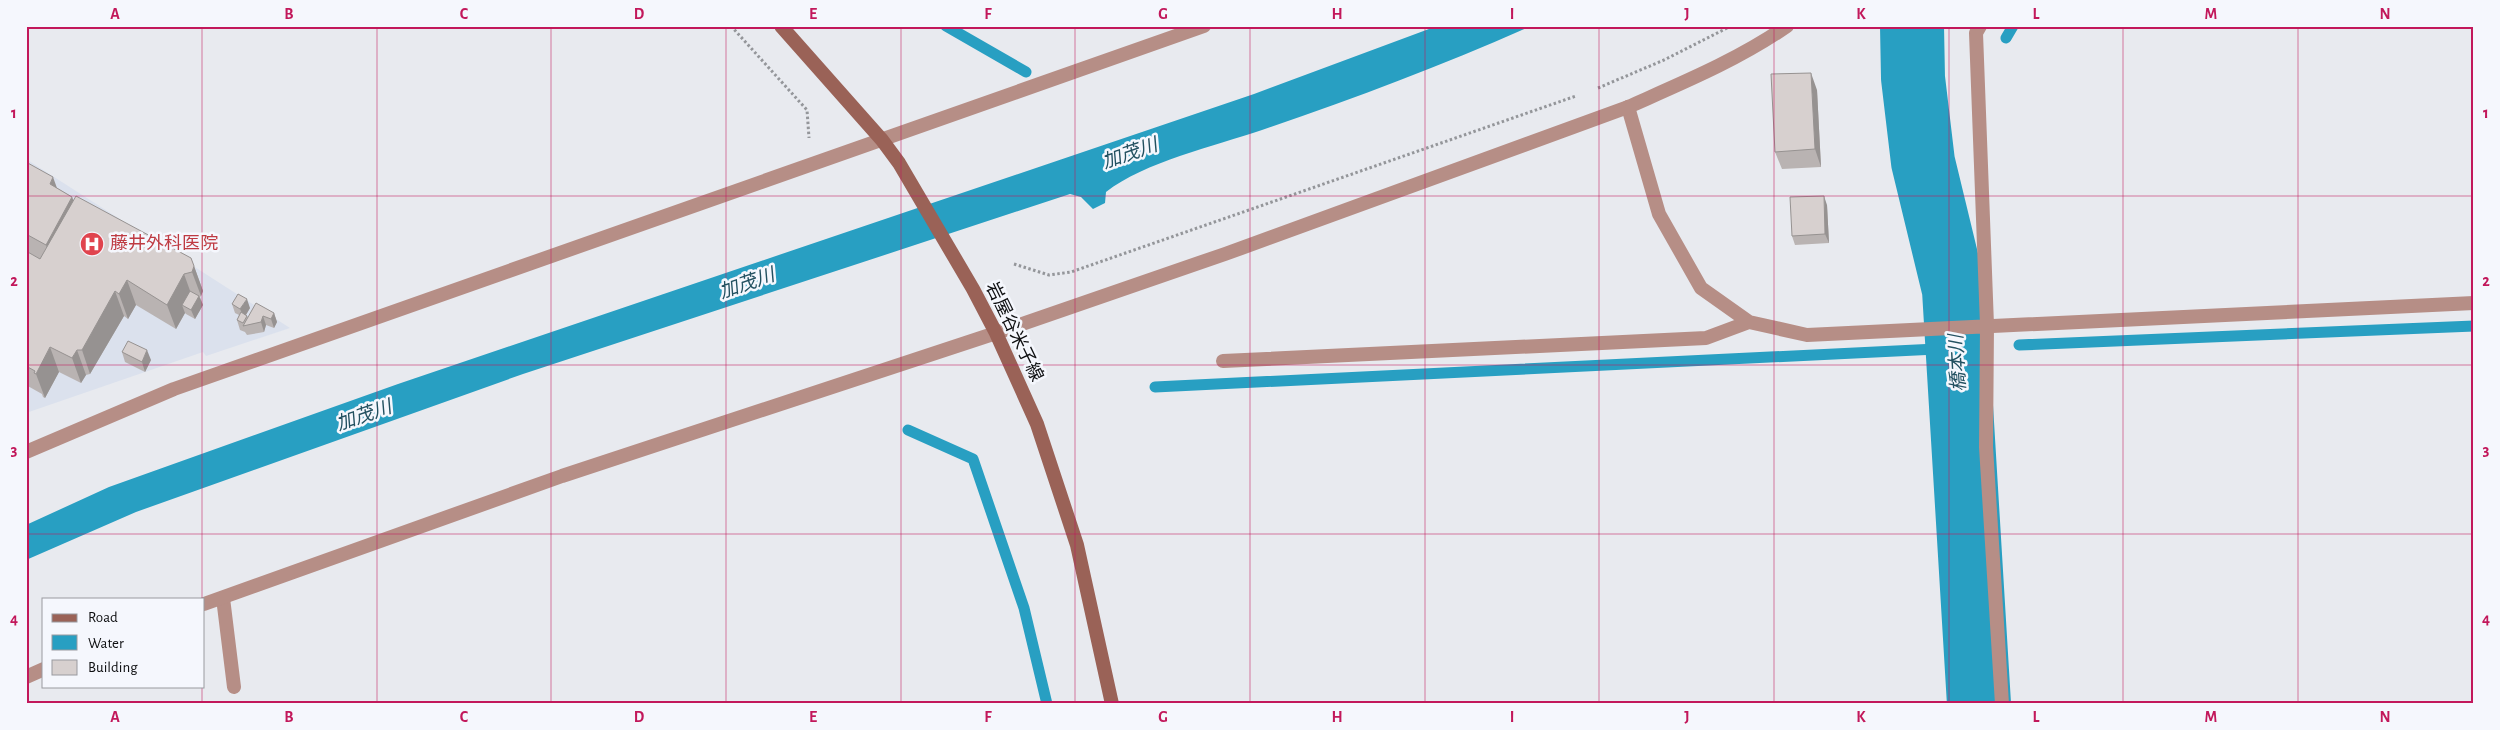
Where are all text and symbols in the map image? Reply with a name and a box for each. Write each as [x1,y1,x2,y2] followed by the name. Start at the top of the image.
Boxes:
[110,6,120,22] text: A
[284,6,294,22] text: B
[460,6,469,22] text: C
[634,6,645,22] text: D
[809,6,817,22] text: E
[984,6,992,22] text: F
[1158,6,1168,22] text: G
[1331,6,1343,22] text: H
[1510,6,1514,22] text: I
[1684,6,1690,22] text: J
[1856,6,1866,22] text: K
[2033,6,2040,22] text: L
[2205,6,2217,22] text: M
[2379,6,2391,22] text: N
[11,105,17,121] text: 1
[2483,105,2489,121] text: 1
[1100,134,1162,172] water label: 加茂川
[79,231,105,257] hospital icon: 藤井外科医院
[110,233,218,253] place label: 藤井外科医院
[717,264,779,302] water label: 加茂川
[10,273,18,289] text: 2
[2482,273,2490,289] text: 2
[982,279,1048,384] street label: 岩屋谷米子線
[1946,332,1969,392] water label: 橋本川
[334,396,396,434] water label: 加茂川
[11,442,18,458] text: 3
[2483,442,2490,458] text: 3
[42,598,205,688] legend
[88,610,118,625] text: Road
[10,611,18,627] text: 4
[2482,611,2490,627] text: 4
[88,636,124,651] text: Water
[88,660,138,675] text: Building
[110,709,120,725] text: A
[284,709,294,725] text: B
[460,709,469,725] text: C
[634,709,645,725] text: D
[809,709,817,725] text: E
[984,709,992,725] text: F
[1158,709,1168,725] text: G
[1331,709,1343,725] text: H
[1510,709,1514,725] text: I
[1684,709,1690,725] text: J
[1856,709,1866,725] text: K
[2033,709,2040,725] text: L
[2205,709,2217,725] text: M
[2379,709,2391,725] text: N

